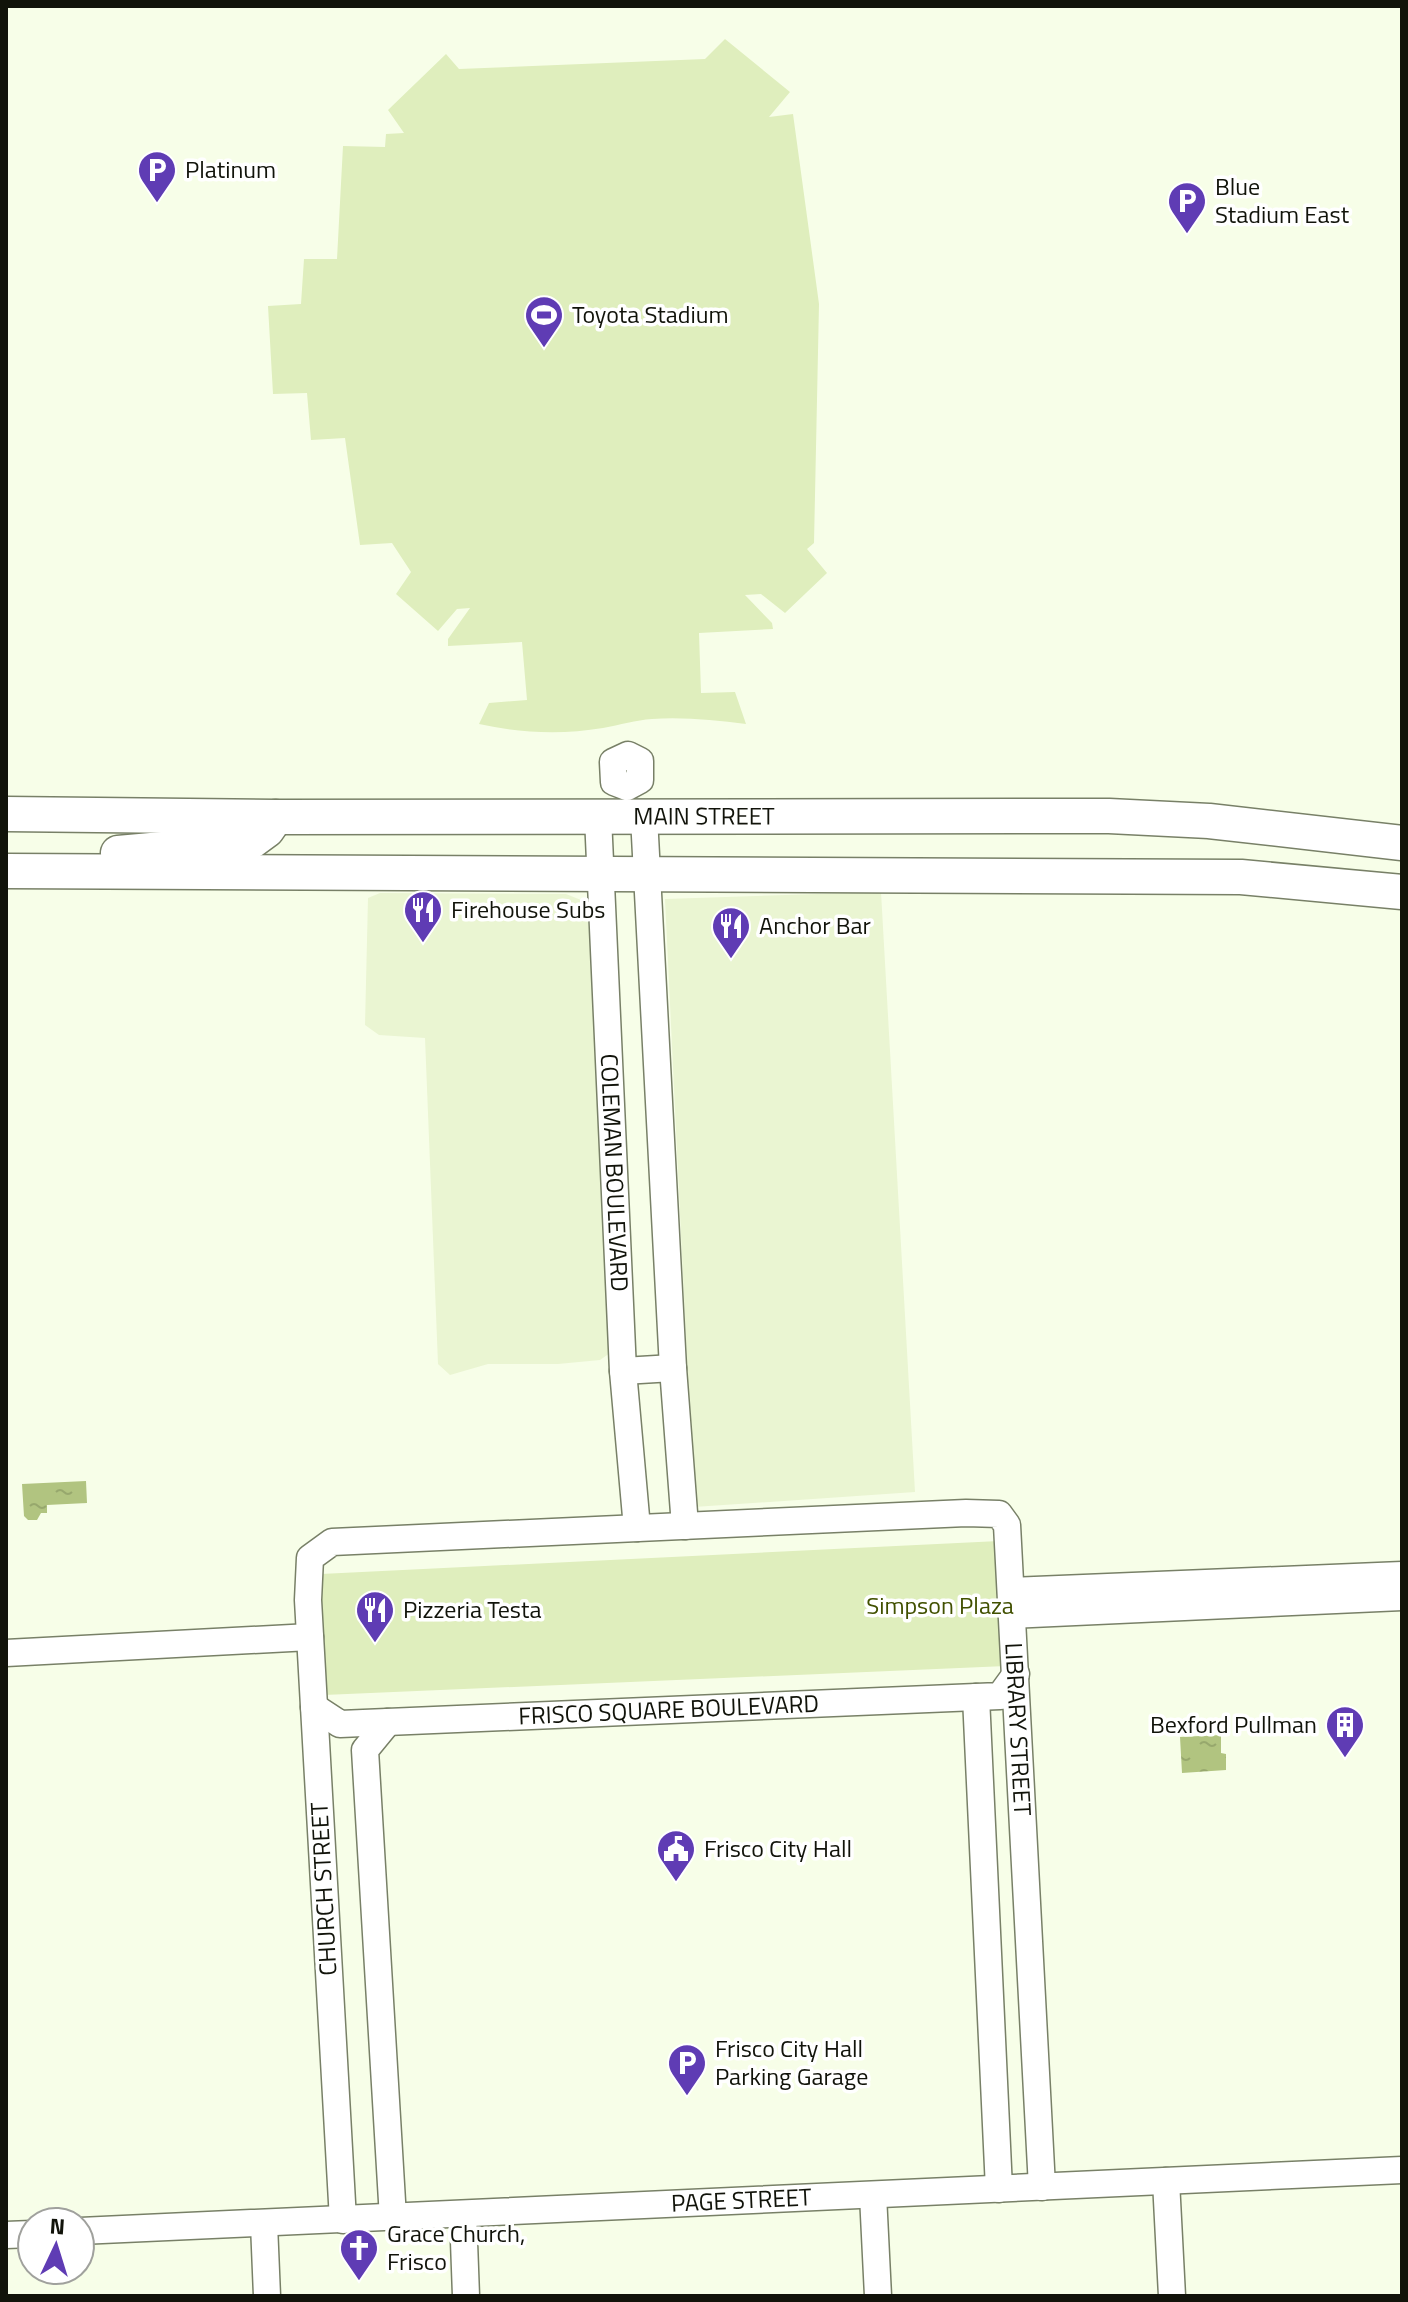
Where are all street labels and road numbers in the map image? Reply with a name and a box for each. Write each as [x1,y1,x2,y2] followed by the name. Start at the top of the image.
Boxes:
[633,797,775,834] street label: MAIN STREET
[592,1053,638,1292] street label: COLEMAN BOULEVARD
[996,1642,1041,1817] street label: LIBRARY STREET
[518,1685,820,1733] street label: FRISCO SQUARE BOULEVARD
[300,1801,346,1977] street label: CHURCH STREET
[670,2178,813,2221] street label: PAGE STREET

